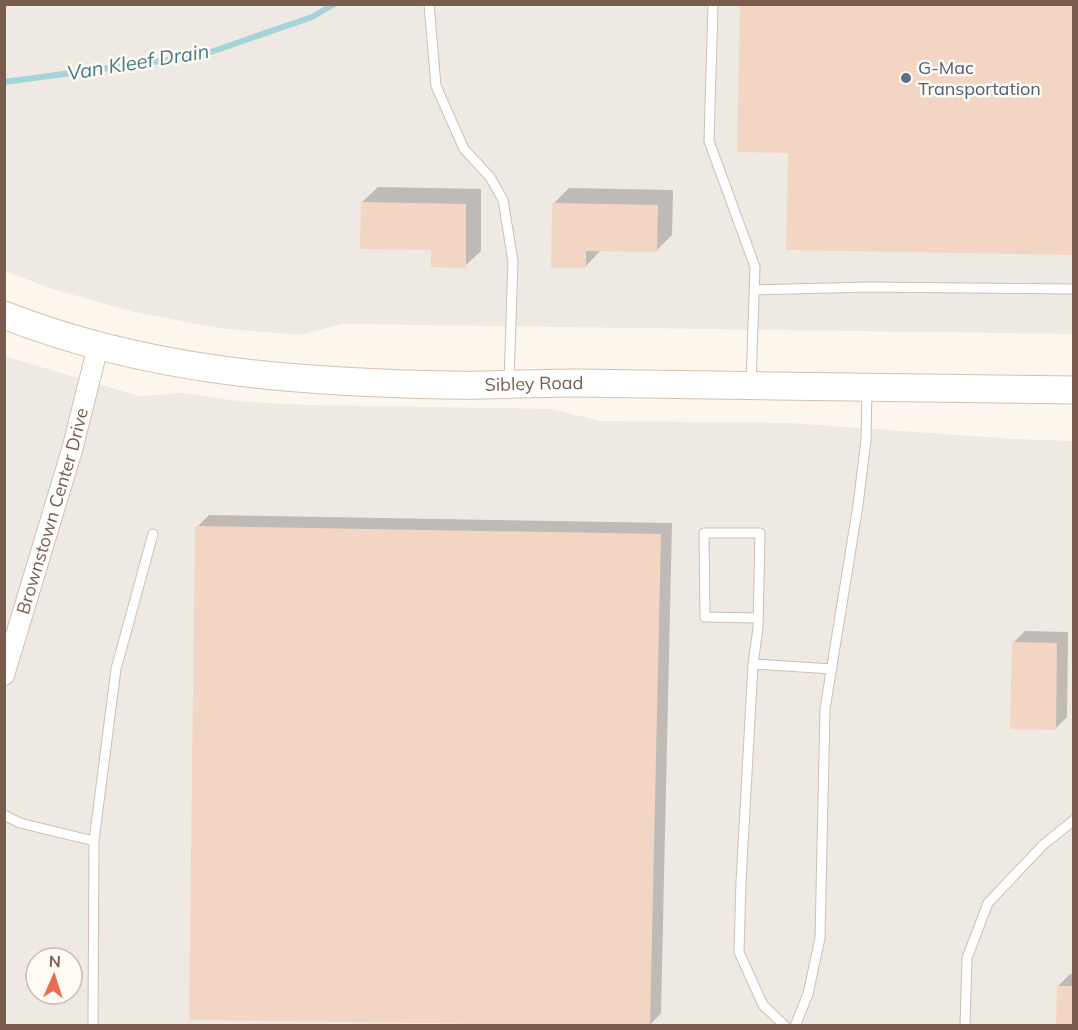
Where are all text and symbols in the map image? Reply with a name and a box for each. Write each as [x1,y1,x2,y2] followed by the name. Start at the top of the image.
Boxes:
[65,38,211,85] water label: Van Kleef Drain
[918,56,1041,100] place label: G-Mac Transportation
[899,71,913,85] marker: G-Mac Transportation
[484,371,584,396] street label: Sibley Road
[11,405,93,617] street label: Brownstown Center Drive
[24,946,84,1006] north arrow
[48,951,61,971] text: N

